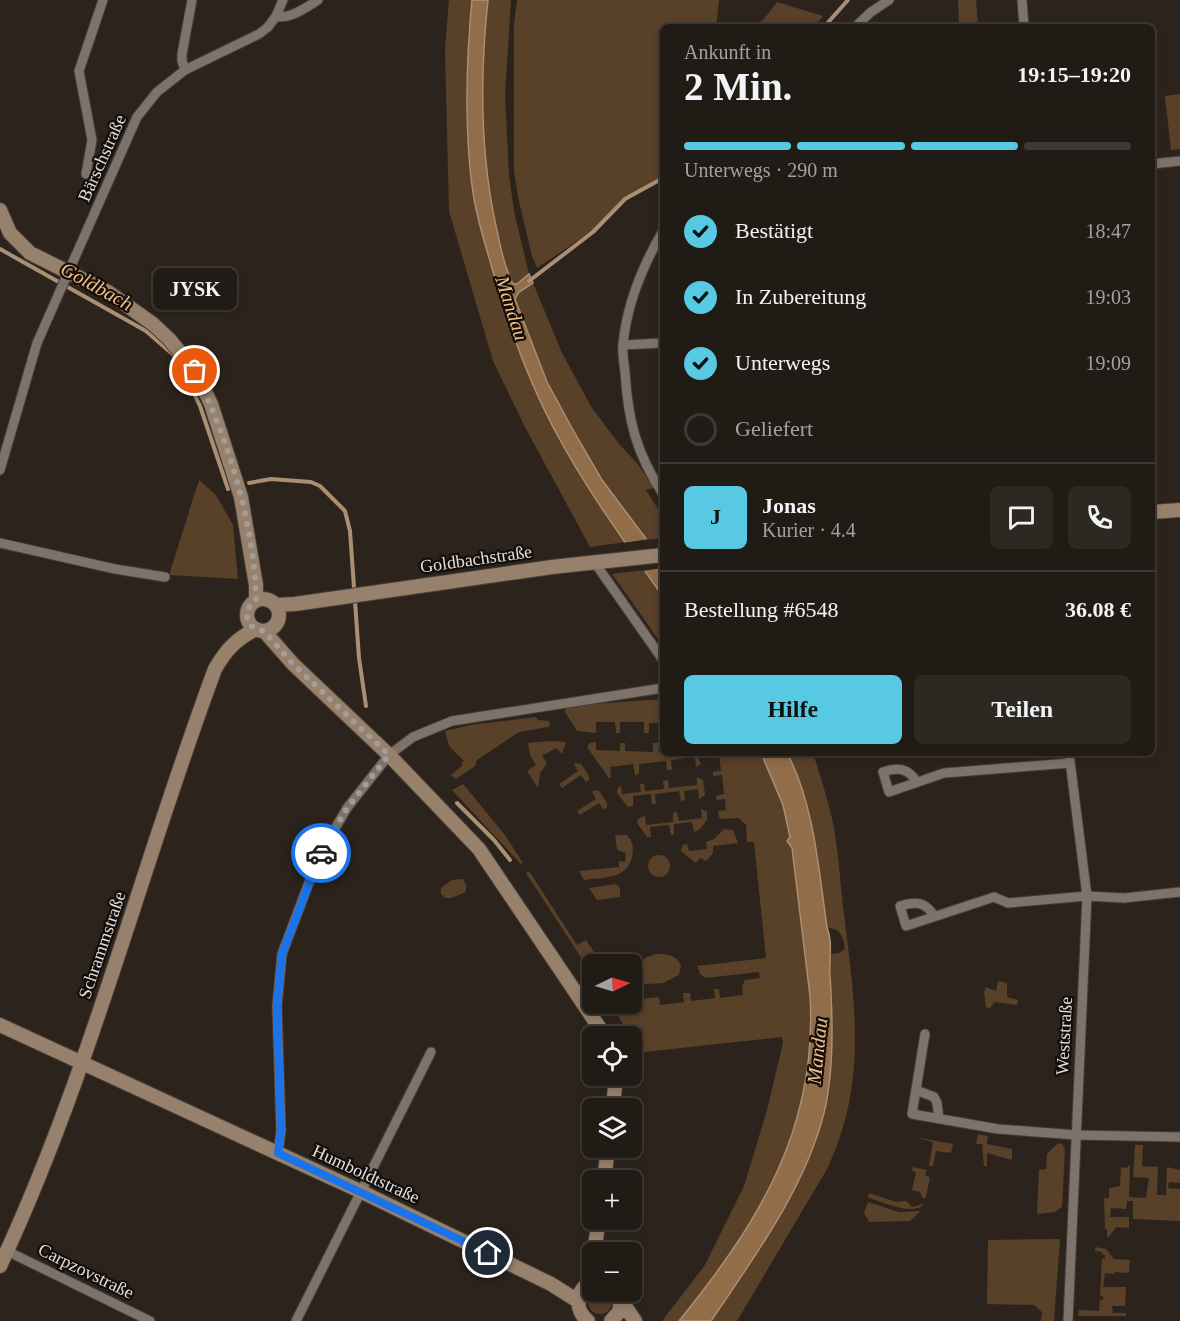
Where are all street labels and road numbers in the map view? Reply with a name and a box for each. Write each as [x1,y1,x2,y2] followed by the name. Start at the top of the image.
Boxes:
[74,111,130,205] street label: Bärschstraße
[419,541,533,577] street label: Goldbachstraße
[74,889,130,1001] street label: Schrammstraße
[1052,996,1076,1076] street label: Weststraße
[309,1140,423,1208] street label: Humboldtstraße
[35,1239,137,1303] street label: Carpzovstraße

